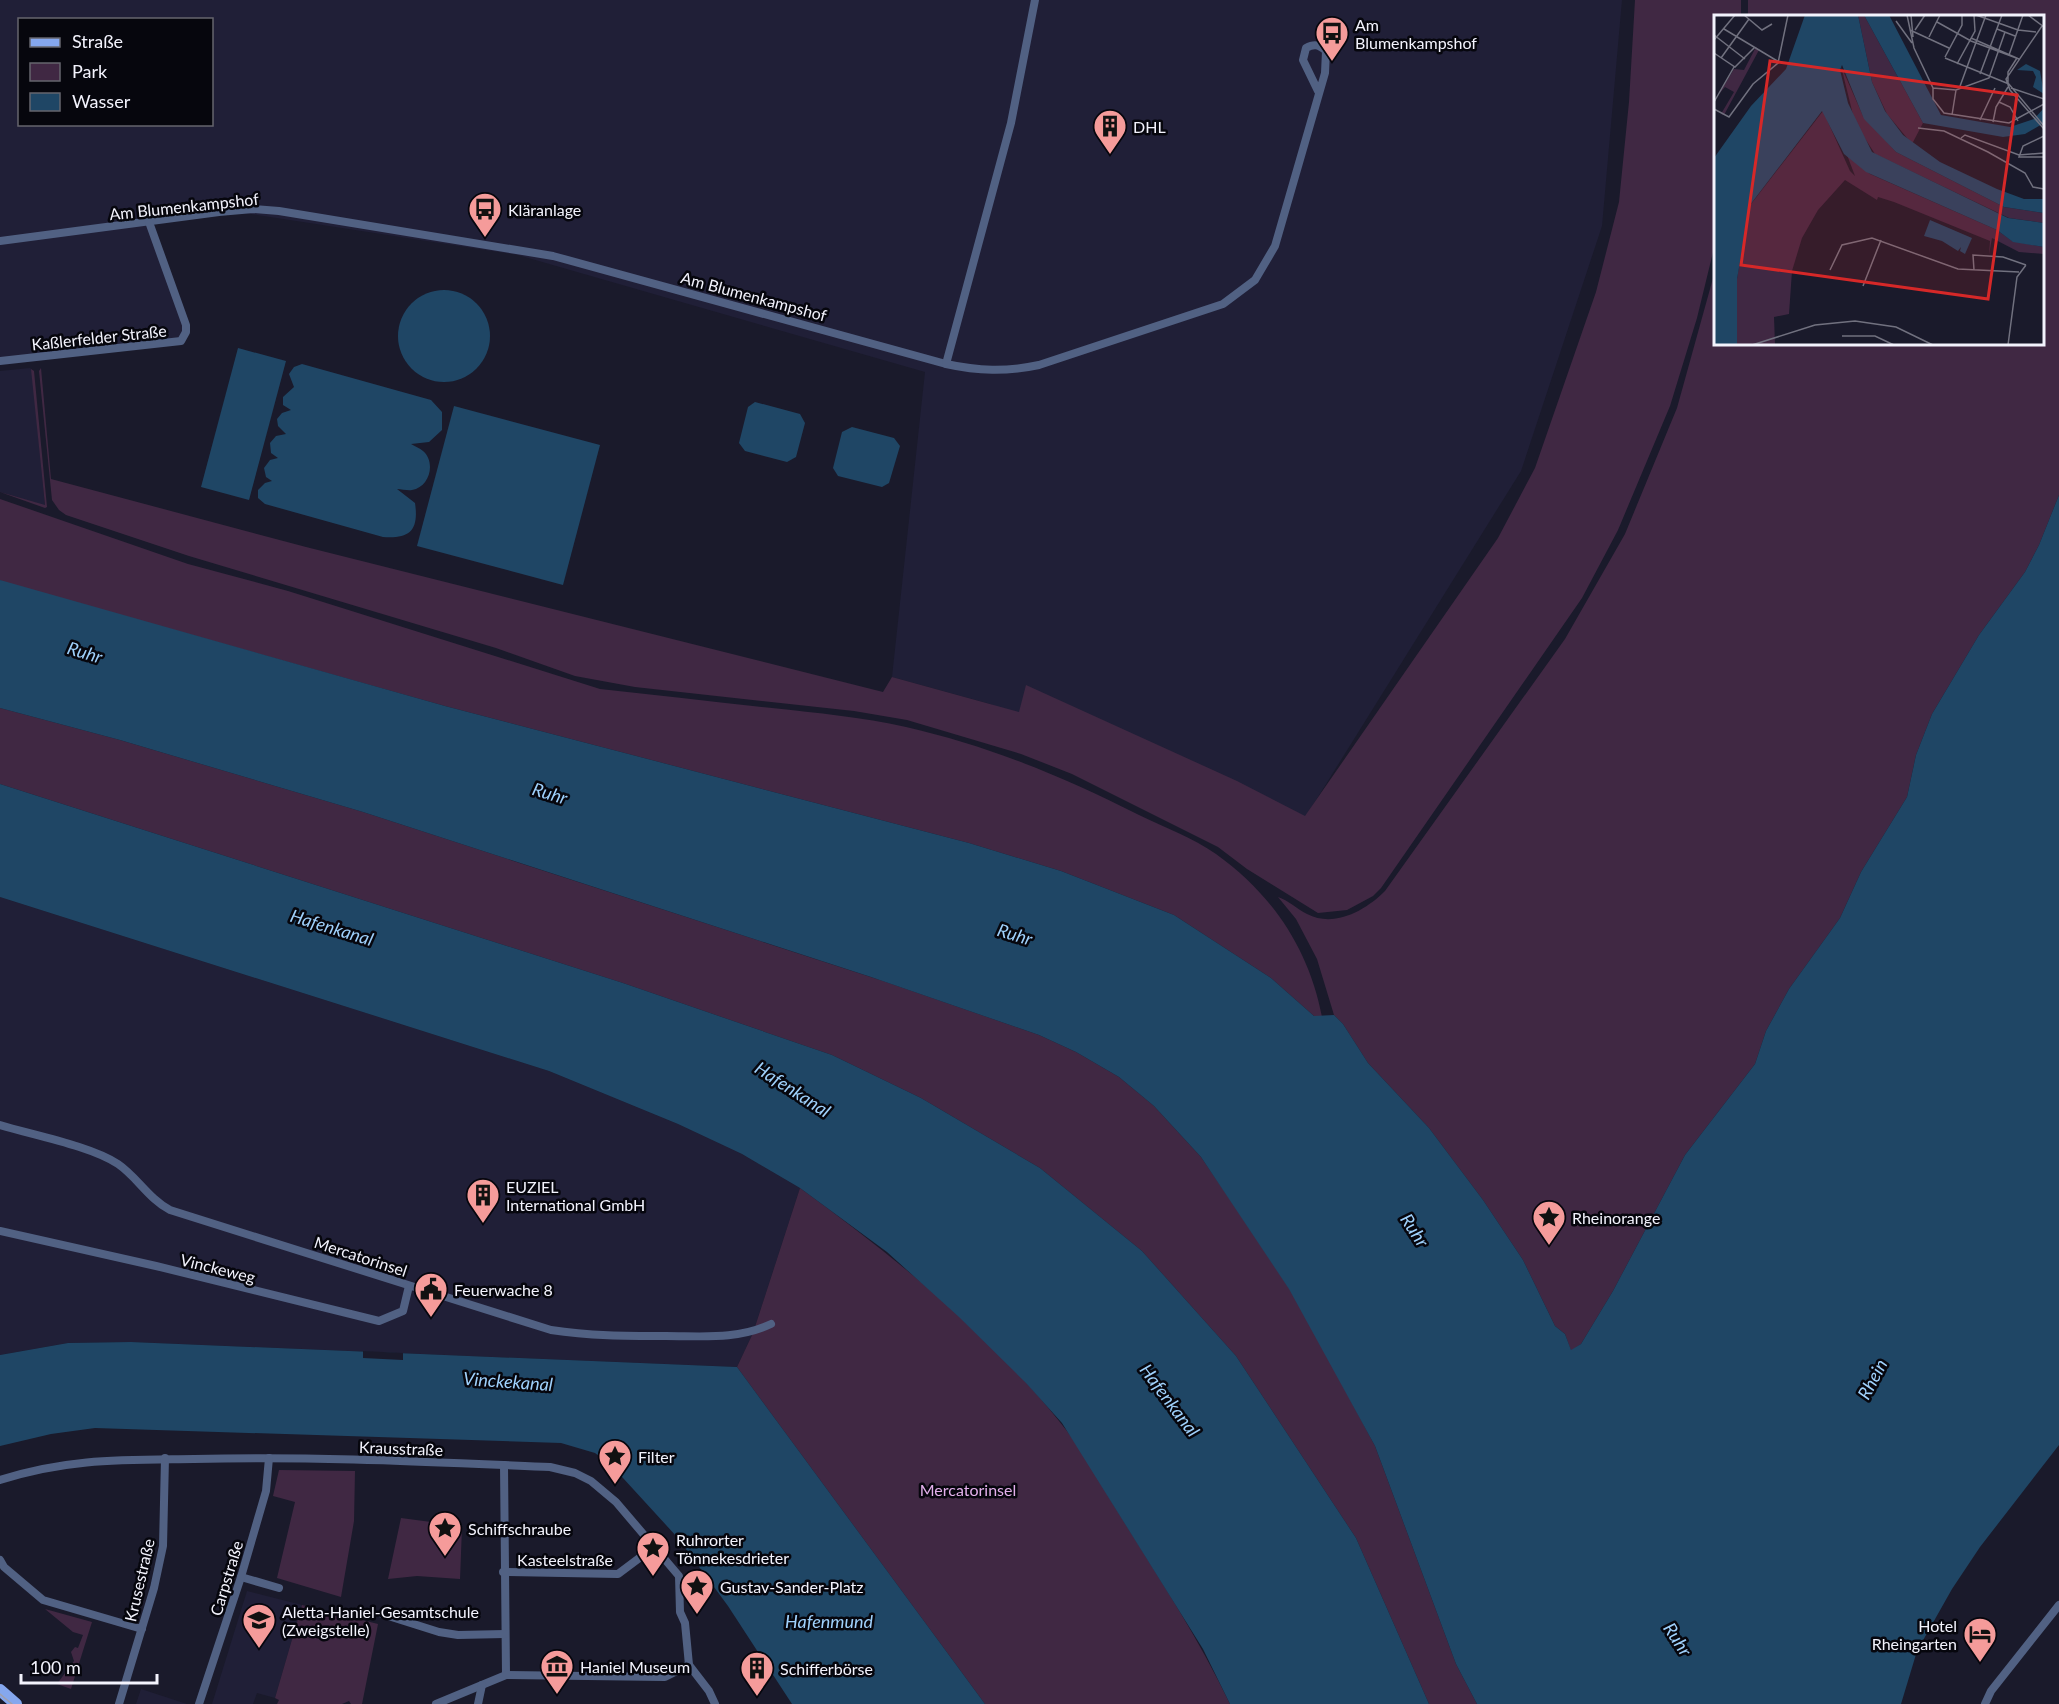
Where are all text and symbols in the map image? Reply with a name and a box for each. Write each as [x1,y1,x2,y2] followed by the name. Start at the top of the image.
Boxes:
[1314,15,1350,62] bus stop icon: Am Blumenkampshof
[1355,15,1477,52] place label: Am Blumenkampshof
[1714,15,2044,345] inset map
[18,18,213,126] legend
[72,30,123,52] text: Straße
[72,60,108,82] text: Park
[72,90,131,112] text: Wasser
[1092,108,1128,155] building icon: DHL
[1133,117,1166,136] place label: DHL
[108,189,260,223] street label: Am Blumenkampshof
[467,191,503,238] bus stop icon: Kläranlage
[508,200,581,219] place label: Kläranlage
[679,267,829,325] street label: Am Blumenkampshof
[30,320,168,354] street label: Kaßlerfelder Straße
[65,636,106,668] water label: Ruhr
[530,777,571,809] water label: Ruhr
[288,904,376,950] water label: Hafenkanal
[995,918,1036,950] water label: Ruhr
[751,1057,835,1121] water label: Hafenkanal
[465,1177,501,1224] building icon: EUZIEL International GmbH
[506,1177,645,1214] place label: EUZIEL International GmbH
[1531,1199,1567,1246] place icon: Rheinorange
[1572,1208,1660,1227] place label: Rheinorange
[1396,1209,1434,1252] water label: Ruhr
[312,1232,410,1280] street label: Mercatorinsel
[179,1250,257,1286] street label: Vinckeweg
[413,1271,449,1318] public building icon: Feuerwache 8
[454,1280,553,1299] place label: Feuerwache 8
[1852,1355,1892,1403] water label: Rhein
[1136,1359,1204,1441] water label: Hafenkanal
[462,1367,554,1395] water label: Vinckekanal
[359,1437,443,1459] street label: Krausstraße
[597,1438,633,1485] place icon: Filter
[638,1447,675,1466] place label: Filter
[920,1480,1016,1499] park label: Mercatorinsel
[427,1510,463,1557] place icon: Schiffschraube
[468,1519,571,1538] place label: Schiffschraube
[635,1530,671,1577] place icon: Ruhrorter Tönnekesdrieter
[676,1530,789,1567] place label: Ruhrorter Tönnekesdrieter
[120,1537,158,1623] street label: Krusestraße
[206,1538,246,1618] street label: Carpstraße
[517,1550,613,1569] street label: Kasteelstraße
[679,1568,715,1615] place icon: Gustav-Sander-Platz
[720,1577,864,1596] place label: Gustav-Sander-Platz
[241,1602,277,1649] school or university icon: Aletta-Haniel-Gesamtschule (Zweigstelle)
[282,1602,479,1639] place label: Aletta-Haniel-Gesamtschule (Zweigstelle)
[785,1610,874,1632] water label: Hafenmund
[1872,1616,1957,1653] place label: Hotel Rheingarten
[1962,1616,1998,1663] hotel icon: Hotel Rheingarten
[1659,1618,1697,1661] water label: Ruhr
[21,1647,158,1685] scale bar
[539,1648,575,1695] museum icon: Haniel Museum
[739,1650,775,1697] building icon: Schifferbörse
[30,1656,81,1678] text: 100 m
[580,1657,690,1676] place label: Haniel Museum
[780,1659,873,1678] place label: Schifferbörse

